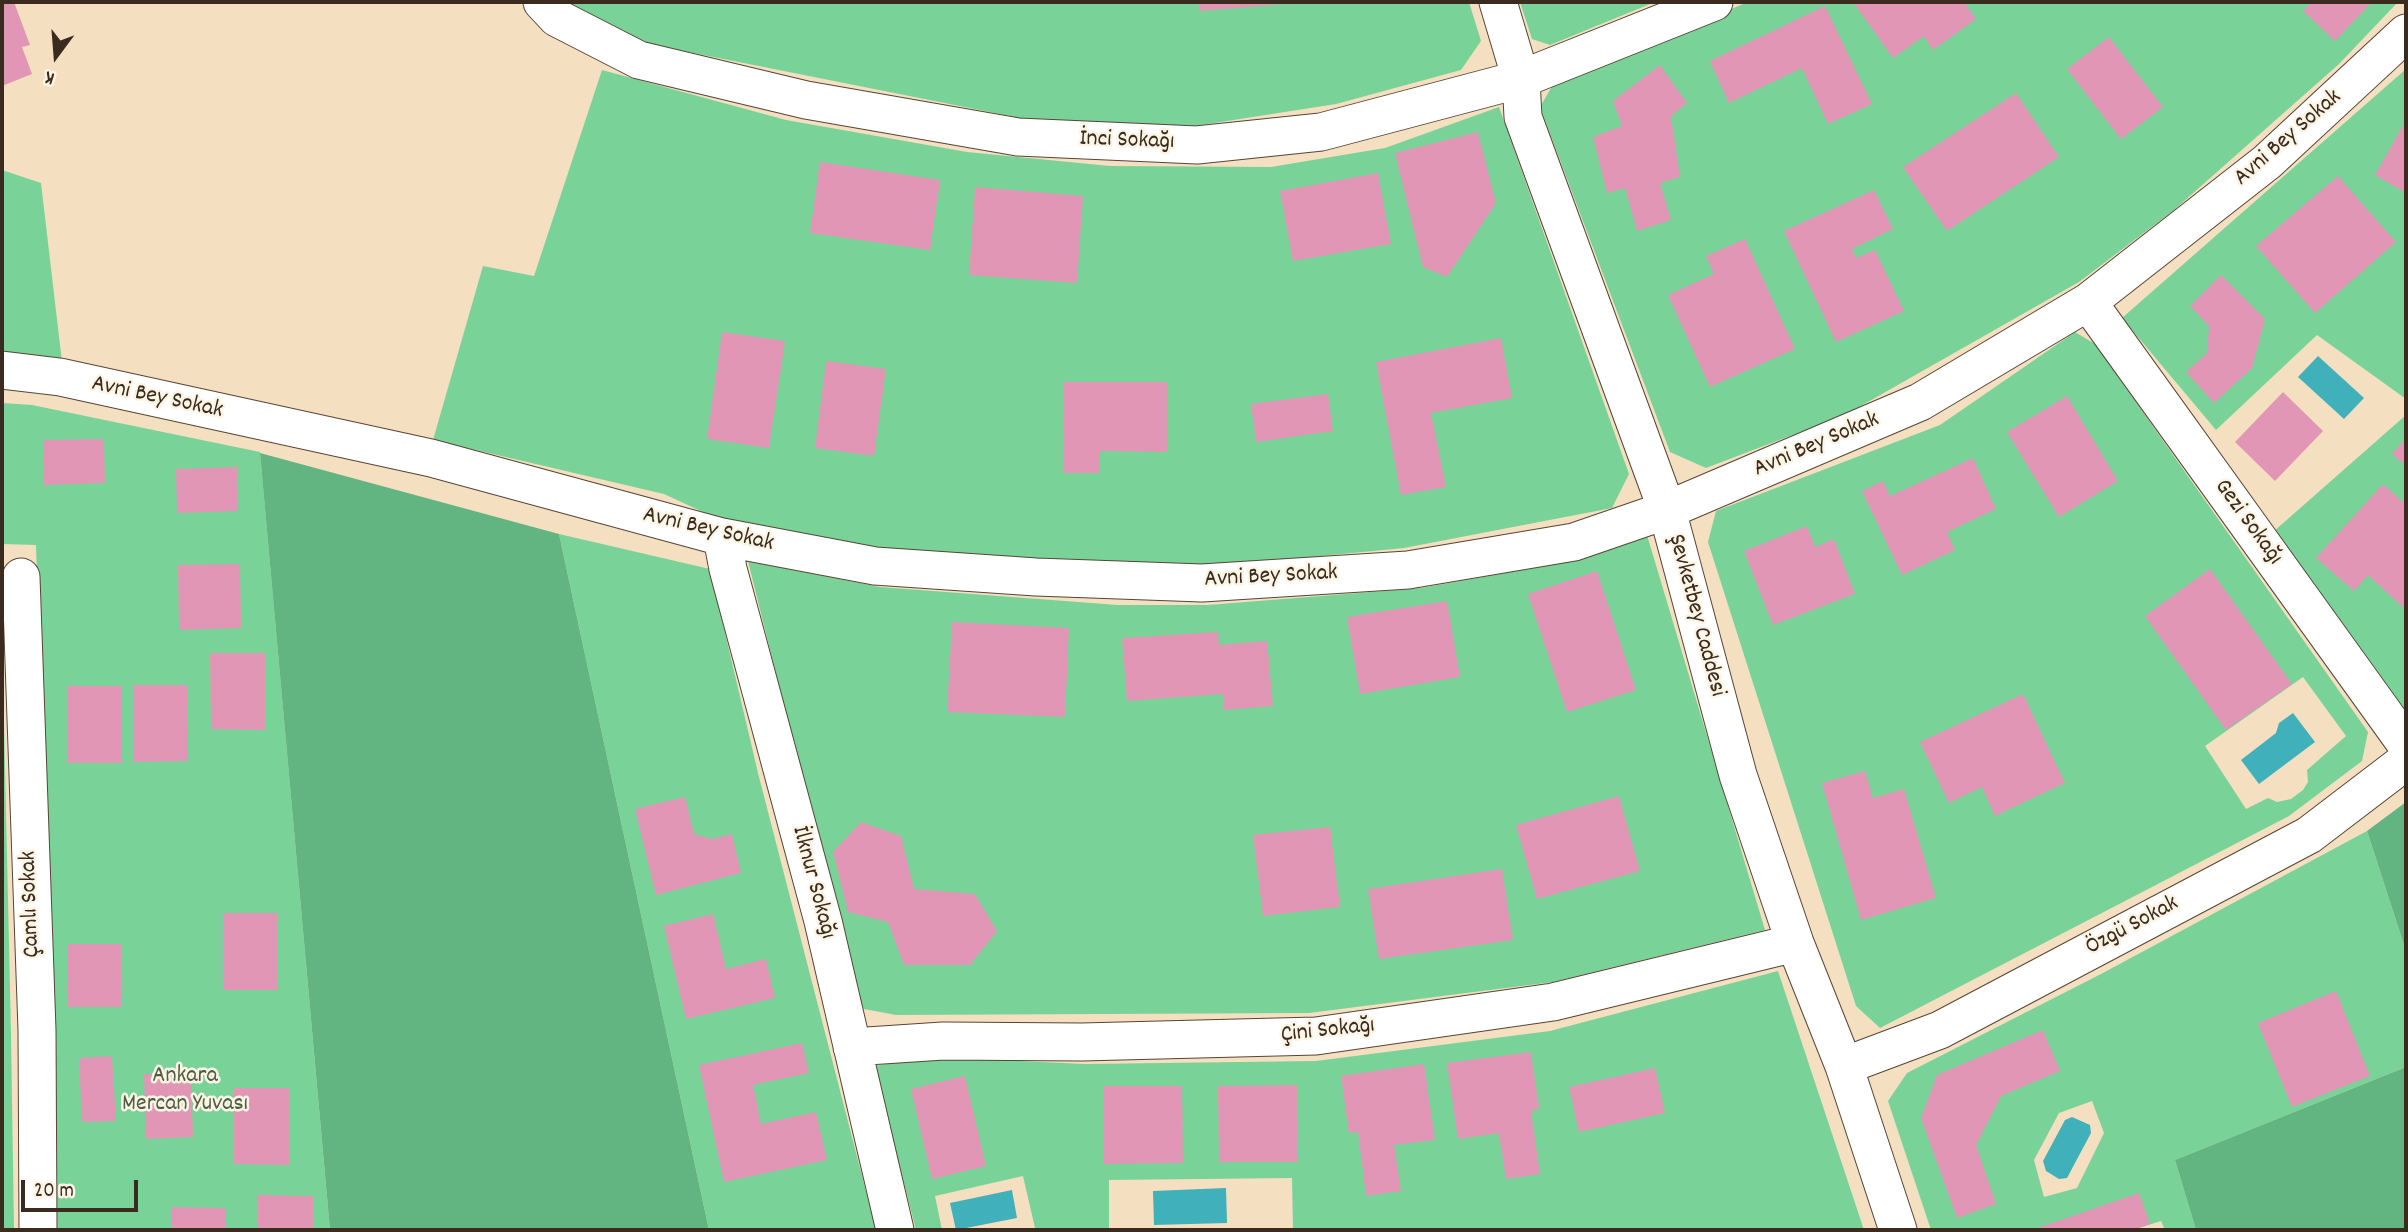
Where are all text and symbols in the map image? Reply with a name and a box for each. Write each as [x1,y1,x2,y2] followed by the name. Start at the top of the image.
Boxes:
[21,21,91,91] north arrow
[42,62,58,91] text: K
[2229,84,2349,194] street label: Avni Bey Sokak
[1079,126,1175,158] street label: İnci Sokağı
[89,371,225,427] street label: Avni Bey Sokak
[1750,407,1884,485] street label: Avni Bey Sokak
[2206,474,2288,572] street label: Gezi Sokağı
[640,502,776,560] street label: Avni Bey Sokak
[1660,532,1730,700] street label: Şevketbey Caddesi
[1204,560,1338,596] street label: Avni Bey Sokak
[783,824,841,942] street label: İlknur Sokağı
[16,850,48,958] street label: Çamlı Sokak
[2082,891,2184,963] street label: Özgü Sokak
[1280,1013,1376,1051] street label: Çini Sokağı
[122,1064,248,1120] park label: Ankara Mercan Yuvası
[24,1166,142,1210] scale bar
[34,1177,74,1207] text: 20 m

